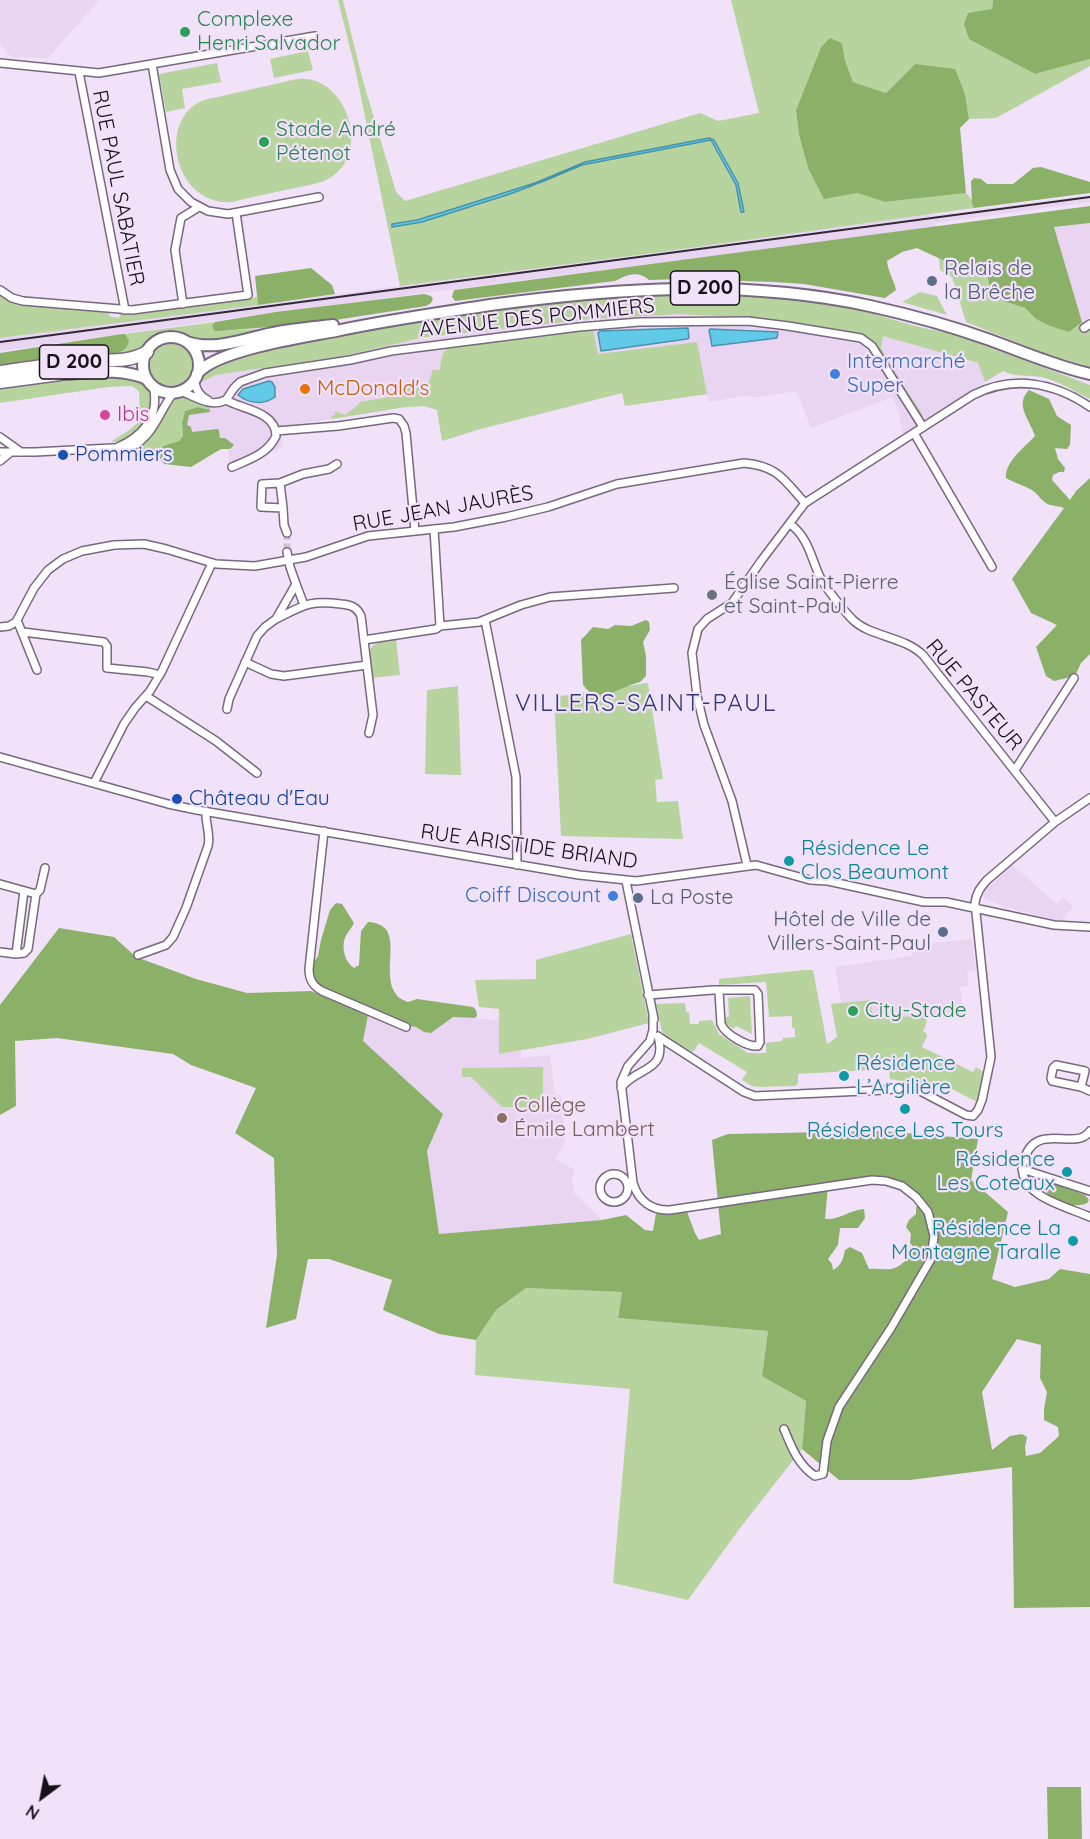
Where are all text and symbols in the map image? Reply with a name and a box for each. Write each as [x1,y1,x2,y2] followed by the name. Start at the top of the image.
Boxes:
[197,7,341,57] place label: Complexe Henri Salvador
[178,25,192,39] marker: Complexe Henri Salvador
[87,88,149,288] street label: RUE PAUL SABATIER
[276,117,396,167] place label: Stade André Pétenot
[257,135,271,149] marker: Stade André Pétenot
[944,256,1035,306] place label: Relais de la Brêche
[670,271,740,305] road number: D 200
[925,274,939,288] marker: Relais de la Brêche
[418,293,656,343] street label: AVENUE DES POMMIERS
[40,345,109,379] road number: D 200
[847,349,966,399] place label: Intermarché Super
[828,367,842,381] marker: Intermarché Super
[317,376,429,402] place label: McDonald's
[298,382,312,396] marker: McDonald's
[117,402,149,428] place label: Ibis
[98,408,112,422] marker: Ibis
[75,442,173,468] place label: Pommiers
[56,448,70,462] marker: Pommiers
[351,481,535,537] street label: RUE JEAN JAURÈS
[724,570,899,620] place label: Église Saint-Pierre et Saint-Paul
[705,588,719,602] marker: Église Saint-Pierre et Saint-Paul
[920,634,1028,756] street label: RUE PASTEUR
[515,690,777,718] district label: VILLERS-SAINT-PAUL
[189,786,330,812] place label: Château d'Eau
[170,792,184,806] marker: Château d'Eau
[419,819,639,875] street label: RUE ARISTIDE BRIAND
[801,836,949,886] place label: Résidence Le Clos Beaumont
[782,854,796,868] marker: Résidence Le Clos Beaumont
[465,883,601,909] place label: Coiff Discount
[650,885,733,911] place label: La Poste
[606,889,620,903] marker: Coiff Discount
[631,891,645,905] marker: La Poste
[767,907,931,957] place label: Hôtel de Ville de Villers-Saint-Paul
[936,925,950,939] marker: Hôtel de Ville de Villers-Saint-Paul
[865,998,967,1024] place label: City-Stade
[846,1004,860,1018] marker: City-Stade
[856,1051,956,1101] place label: Résidence L’Argilière
[837,1069,851,1083] marker: Résidence L’Argilière
[514,1093,655,1143] place label: Collège Émile Lambert
[898,1102,912,1116] marker: Résidence Les Tours
[495,1111,509,1125] marker: Collège Émile Lambert
[807,1118,1003,1144] place label: Résidence Les Tours
[936,1147,1055,1197] place label: Résidence Les Coteaux
[1060,1165,1074,1179] marker: Résidence Les Coteaux
[891,1216,1061,1266] place label: Résidence La Montagne Taralle
[1066,1234,1080,1248] marker: Résidence La Montagne Taralle
[12,1767,72,1827] north arrow
[22,1801,43,1824] text: N

